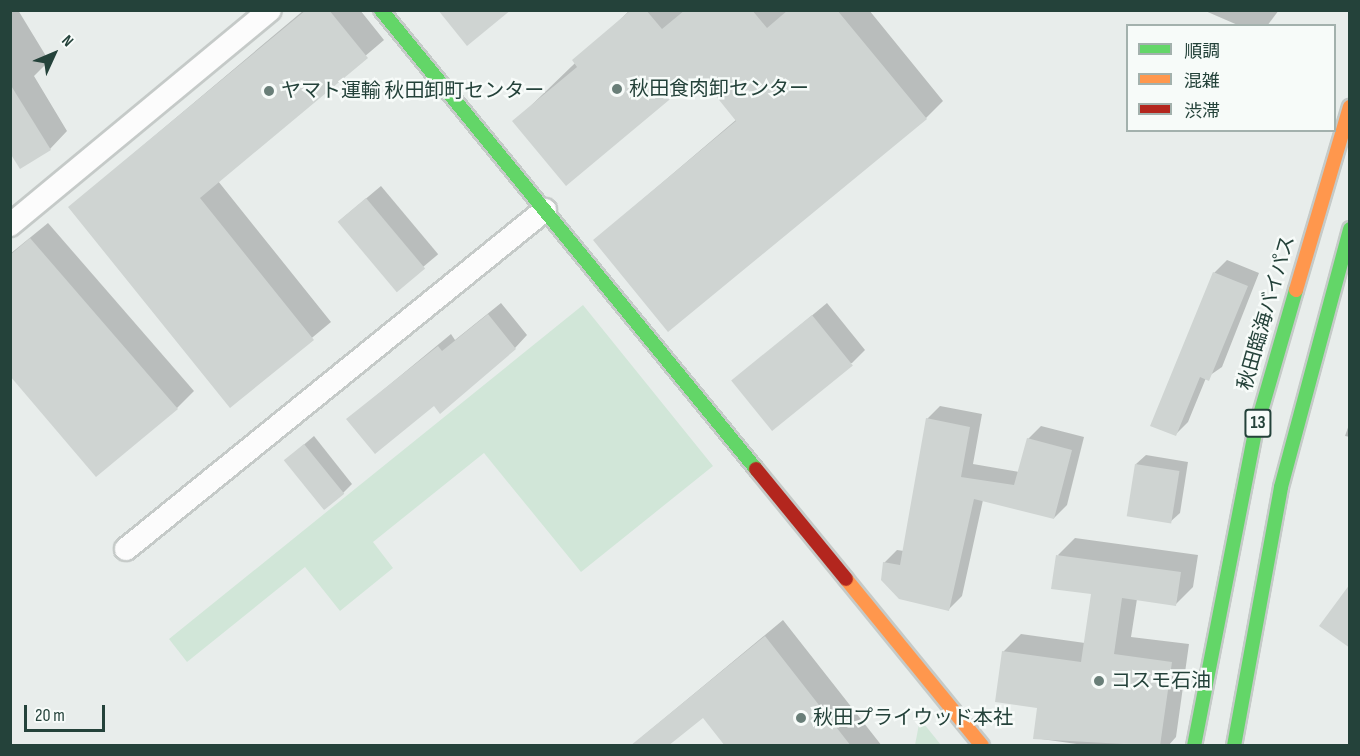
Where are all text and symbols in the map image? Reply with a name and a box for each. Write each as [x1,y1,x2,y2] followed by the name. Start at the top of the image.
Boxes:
[24,24,84,84] north arrow
[1126,24,1336,132] legend
[58,31,77,51] text: N
[1184,41,1220,62] text: 順調
[1184,71,1220,92] text: 混雑
[629,77,809,101] place label: 秋田食肉卸センター
[281,79,544,103] place label: ヤマト運輸 秋田卸町センター
[610,82,624,96] marker: 秋田食肉卸センター
[262,84,276,98] marker: ヤマト運輸 秋田卸町センター
[1184,101,1220,122] text: 渋滞
[1233,233,1301,393] street label: 秋田臨海バイパス
[1243,408,1273,438] road number: 13
[1111,669,1211,693] place label: コスモ石油
[1092,674,1106,688] marker: コスモ石油
[27,693,108,731] scale bar
[35,705,65,726] text: 20 m
[813,706,1013,730] place label: 秋田プライウッド本社
[794,711,808,725] marker: 秋田プライウッド本社

